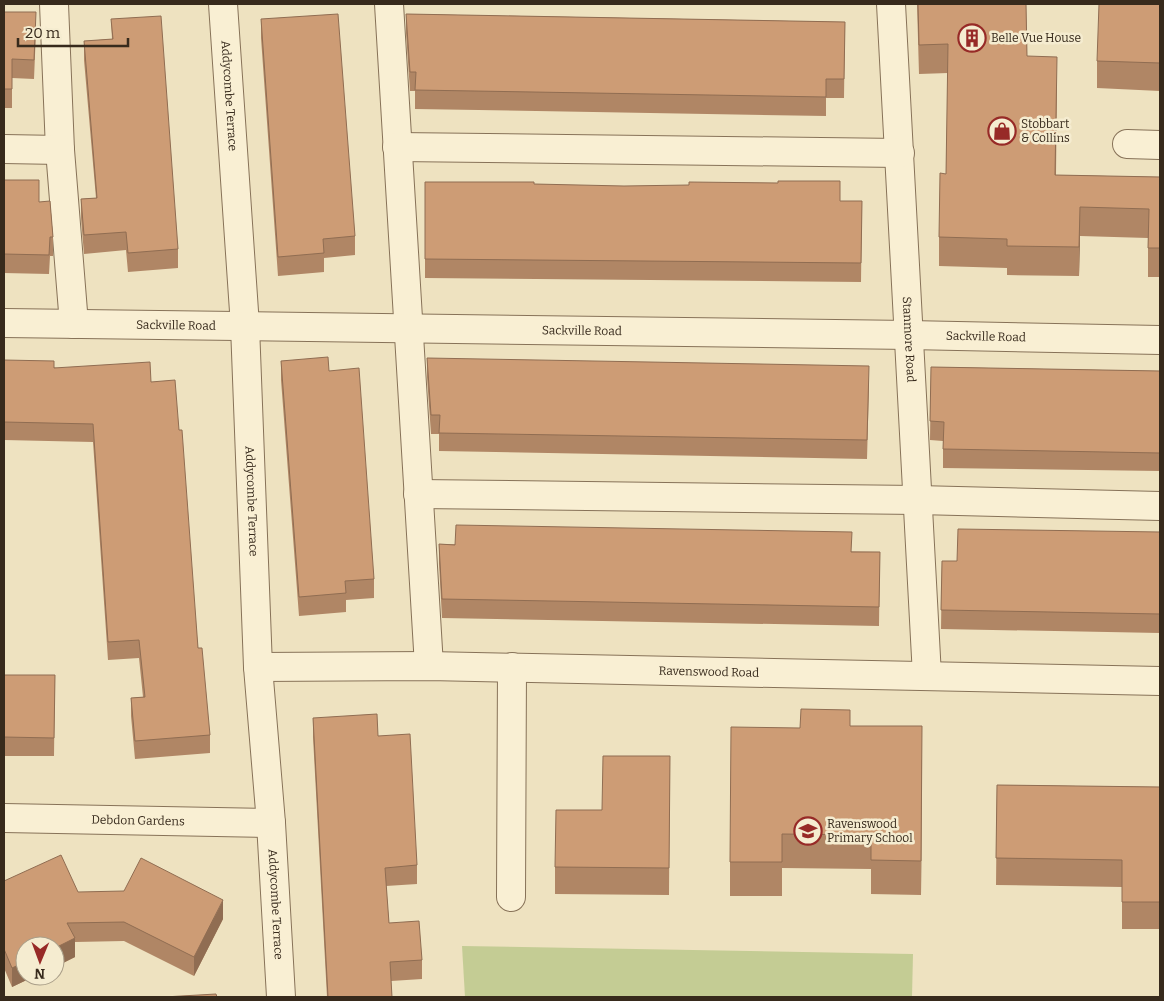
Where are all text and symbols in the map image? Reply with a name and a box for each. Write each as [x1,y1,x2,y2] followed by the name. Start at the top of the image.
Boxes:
[18,15,128,47] scale bar
[957,23,987,53] building icon: Belle Vue House
[25,24,61,42] text: 20 m
[991,31,1081,45] place label: Belle Vue House
[219,40,240,152] street label: Addycombe Terrace
[987,116,1017,146] shop icon: Stobbart & Collins
[1021,117,1070,145] place label: Stobbart & Collins
[900,296,918,383] street label: Stanmore Road
[136,318,216,333] street label: Sackville Road
[542,323,622,338] street label: Sackville Road
[946,329,1026,344] street label: Sackville Road
[243,445,261,557] street label: Addycombe Terrace
[658,664,759,680] street label: Ravenswood Road
[91,813,185,828] street label: Debdon Gardens
[793,816,823,846] school or university icon: Ravenswood Primary School
[827,817,913,845] place label: Ravenswood Primary School
[266,849,286,960] street label: Addycombe Terrace
[15,936,65,986] north arrow
[34,965,45,982] text: N

